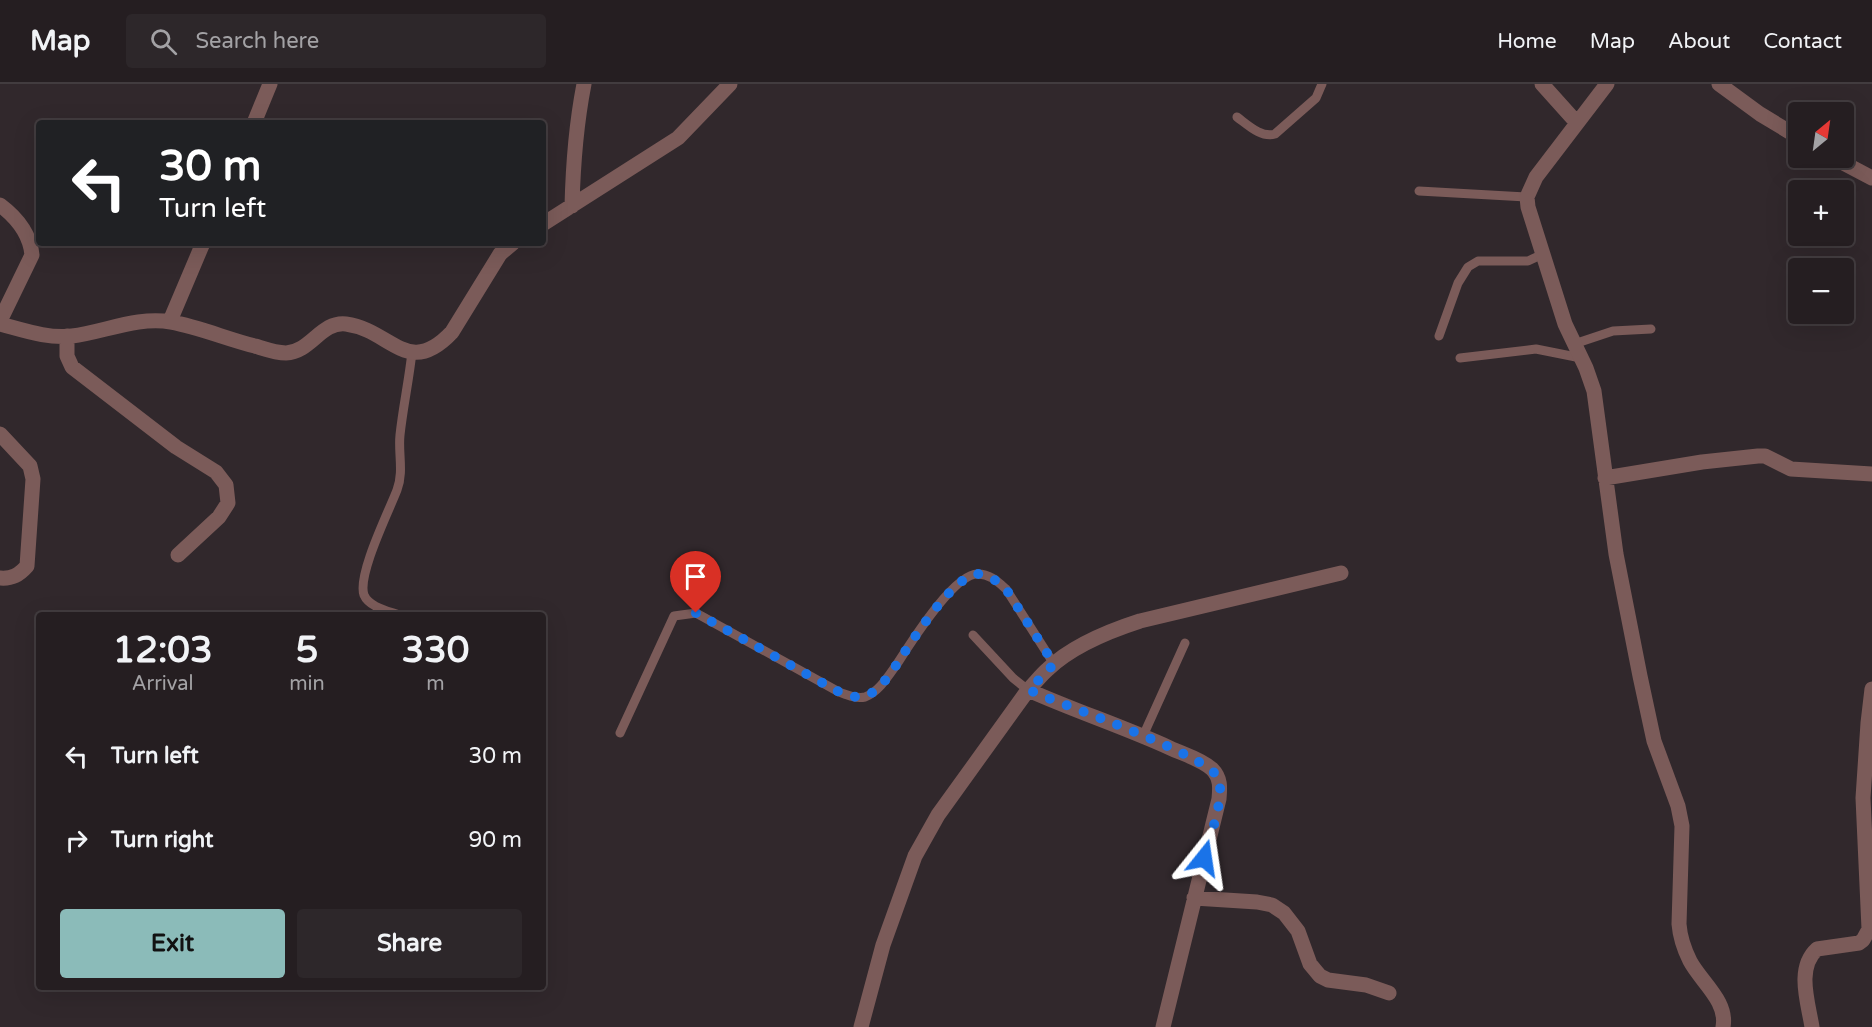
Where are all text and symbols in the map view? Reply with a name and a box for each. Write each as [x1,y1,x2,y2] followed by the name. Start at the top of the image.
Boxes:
[126,14,546,68] search box
[30,24,90,58] text: Map
[147,25,180,58] icon: search
[195,28,319,54] text: Search here
[1497,29,1557,54] text: Home
[1590,29,1635,54] text: Map
[1668,29,1730,54] text: About
[1763,29,1842,54] text: Contact
[1788,102,1854,168] north arrow
[1788,102,1854,324] map controls
[159,141,261,192] text: 30 m
[60,144,138,222] icon: left
[1788,180,1854,246] button: +
[159,192,266,225] text: Turn left
[1788,258,1854,324] button: −
[670,551,721,613] pin
[679,560,712,593] icon: arrive
[113,629,213,672] text: 12:03
[296,629,318,672] text: 5
[401,629,469,672] text: 330
[132,672,194,696] text: Arrival
[289,672,325,696] text: min
[426,672,445,696] text: m
[60,740,93,773] icon: left
[111,743,199,769] text: Turn left
[468,743,522,769] text: 30 m
[60,824,93,857] icon: right
[1172,826,1236,890] position arrow
[111,827,213,853] text: Turn right
[468,827,522,853] text: 90 m
[60,909,285,978] button: Exit
[297,909,522,978] button: Share

